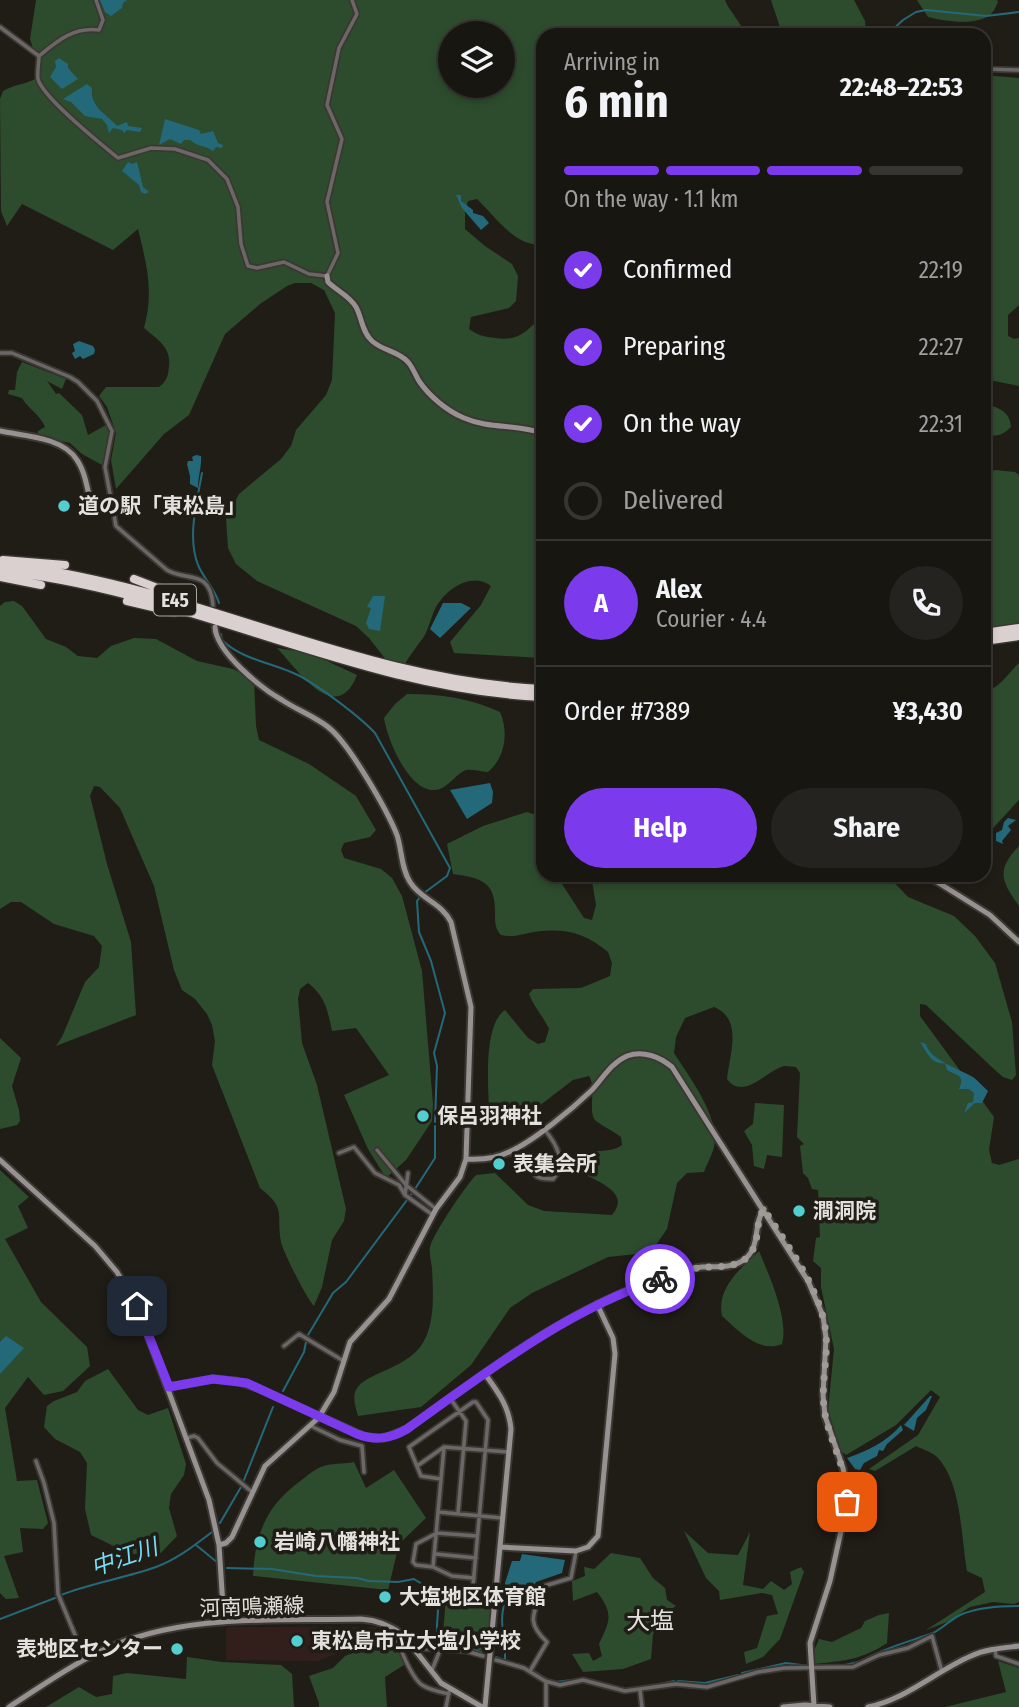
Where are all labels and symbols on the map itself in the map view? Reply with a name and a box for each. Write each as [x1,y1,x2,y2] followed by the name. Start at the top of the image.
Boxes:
[78,493,246,519] place label: 道の駅「東松島」
[56,498,72,514] marker: 道の駅「東松島」
[154,584,196,615] road number: E45
[437,1103,542,1129] place label: 保呂羽神社
[415,1108,431,1124] marker: 保呂羽神社
[513,1151,597,1177] place label: 表集会所
[491,1156,507,1172] marker: 表集会所
[813,1198,876,1224] place label: 澗洞院
[791,1203,807,1219] marker: 澗洞院
[625,1244,695,1314] courier
[107,1276,167,1336] pin
[817,1472,877,1532] pin
[274,1529,400,1555] place label: 岩崎八幡神社
[87,1532,164,1581] water label: 中江川
[252,1534,268,1550] marker: 岩崎八幡神社
[399,1584,546,1610] place label: 大塩地区体育館
[377,1589,393,1605] marker: 大塩地区体育館
[199,1592,305,1622] street label: 河南鳴瀬線
[626,1607,674,1635] district label: 大塩
[311,1628,521,1654] place label: 東松島市立大塩小学校
[289,1633,305,1649] marker: 東松島市立大塩小学校
[16,1636,163,1662] place label: 表地区センター
[169,1641,185,1657] marker: 表地区センター

